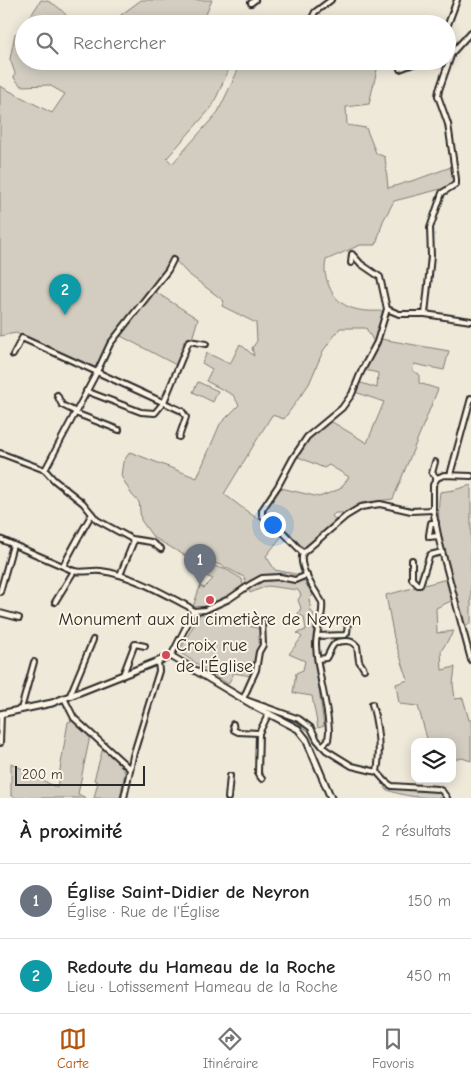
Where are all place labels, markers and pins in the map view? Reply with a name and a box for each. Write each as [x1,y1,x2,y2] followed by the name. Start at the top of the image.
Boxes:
[49,274,81,315] pin: 2
[184,544,216,585] pin: 1
[204,594,216,606] marker: Monument aux du cimetière de Neyron
[58,609,362,630] place label: Monument aux du cimetière de Neyron
[176,635,253,677] place label: Croix rue de l'Église
[160,649,172,661] marker: Croix rue de l'Église

